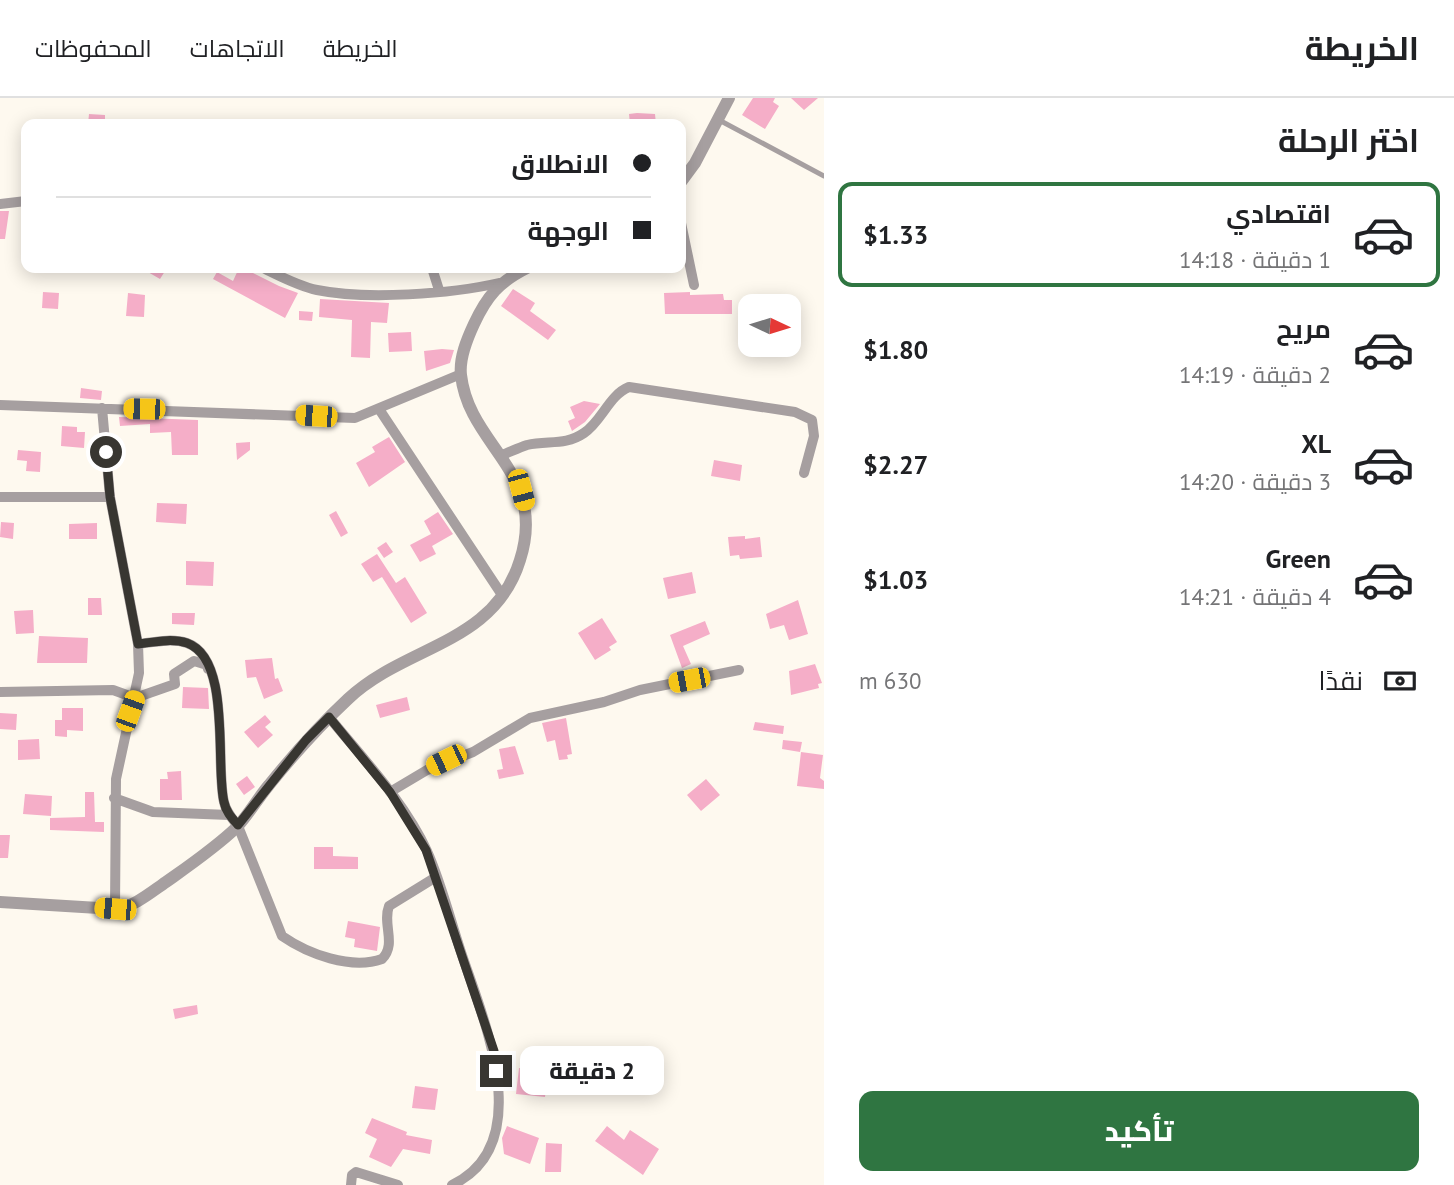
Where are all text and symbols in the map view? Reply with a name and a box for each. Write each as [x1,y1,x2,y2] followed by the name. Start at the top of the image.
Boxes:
[1305,26,1419,69] text: الخريطة
[35,33,152,64] text: المحفوظات
[190,33,285,64] text: الاتجاهات
[323,33,398,64] text: الخريطة
[1278,119,1419,161] text: اختر الرحلة
[511,147,609,180] text: الانطلاق
[1226,197,1331,230] text: اقتصادي
[1352,203,1415,266] icon: car
[528,214,609,247] text: الوجهة
[863,218,928,251] text: $1.33
[1179,245,1331,274] text: 1 دقيقة · 14:18
[738,294,802,357] north arrow
[738,294,801,357] map controls
[1276,312,1331,345] text: مريح
[1352,318,1415,381] icon: car
[863,333,928,366] text: $1.80
[1179,360,1331,389] text: 2 دقيقة · 14:19
[123,398,166,420] car
[295,404,338,428] car
[1301,427,1331,460] text: XL
[1352,433,1415,496] icon: car
[90,436,122,468] route start
[863,448,928,481] text: $2.27
[506,467,537,513] car
[1179,467,1331,496] text: 3 دقيقة · 14:20
[1266,542,1331,575] text: Green
[1352,548,1415,611] icon: car
[863,563,928,596] text: $1.03
[1179,582,1331,611] text: 4 دقيقة · 14:21
[1381,662,1419,700] icon: cash
[1319,664,1363,697] text: نقدًا
[667,666,712,694] car
[859,666,921,695] text: 630 m
[113,688,148,734] car
[423,741,470,779] car
[94,897,137,921] car
[520,1046,664,1096] callout: 2 دقيقة
[480,1055,512,1087] route end
[549,1056,635,1085] text: 2 دقيقة
[859,1091,1419,1171] button: تأكيد

